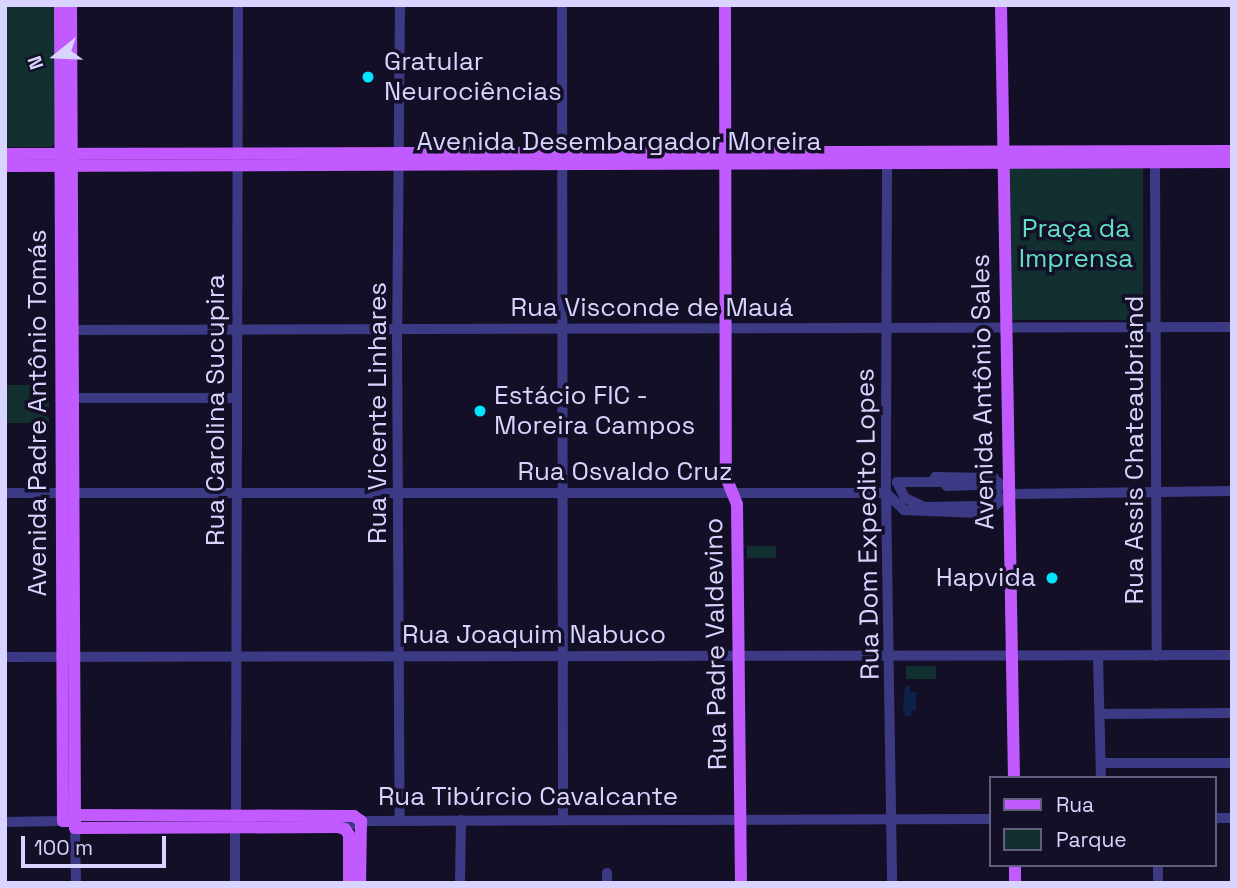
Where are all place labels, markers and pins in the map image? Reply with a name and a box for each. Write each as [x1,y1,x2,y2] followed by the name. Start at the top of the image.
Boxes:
[384,46,562,108] place label: Gratular Neurociências
[358,67,378,87] marker: Gratular Neurociências
[494,380,695,442] place label: Estácio FIC - Moreira Campos
[472,403,488,419] marker: Estácio FIC - Moreira Campos
[936,562,1036,594] place label: Hapvida
[1042,568,1062,588] marker: Hapvida

